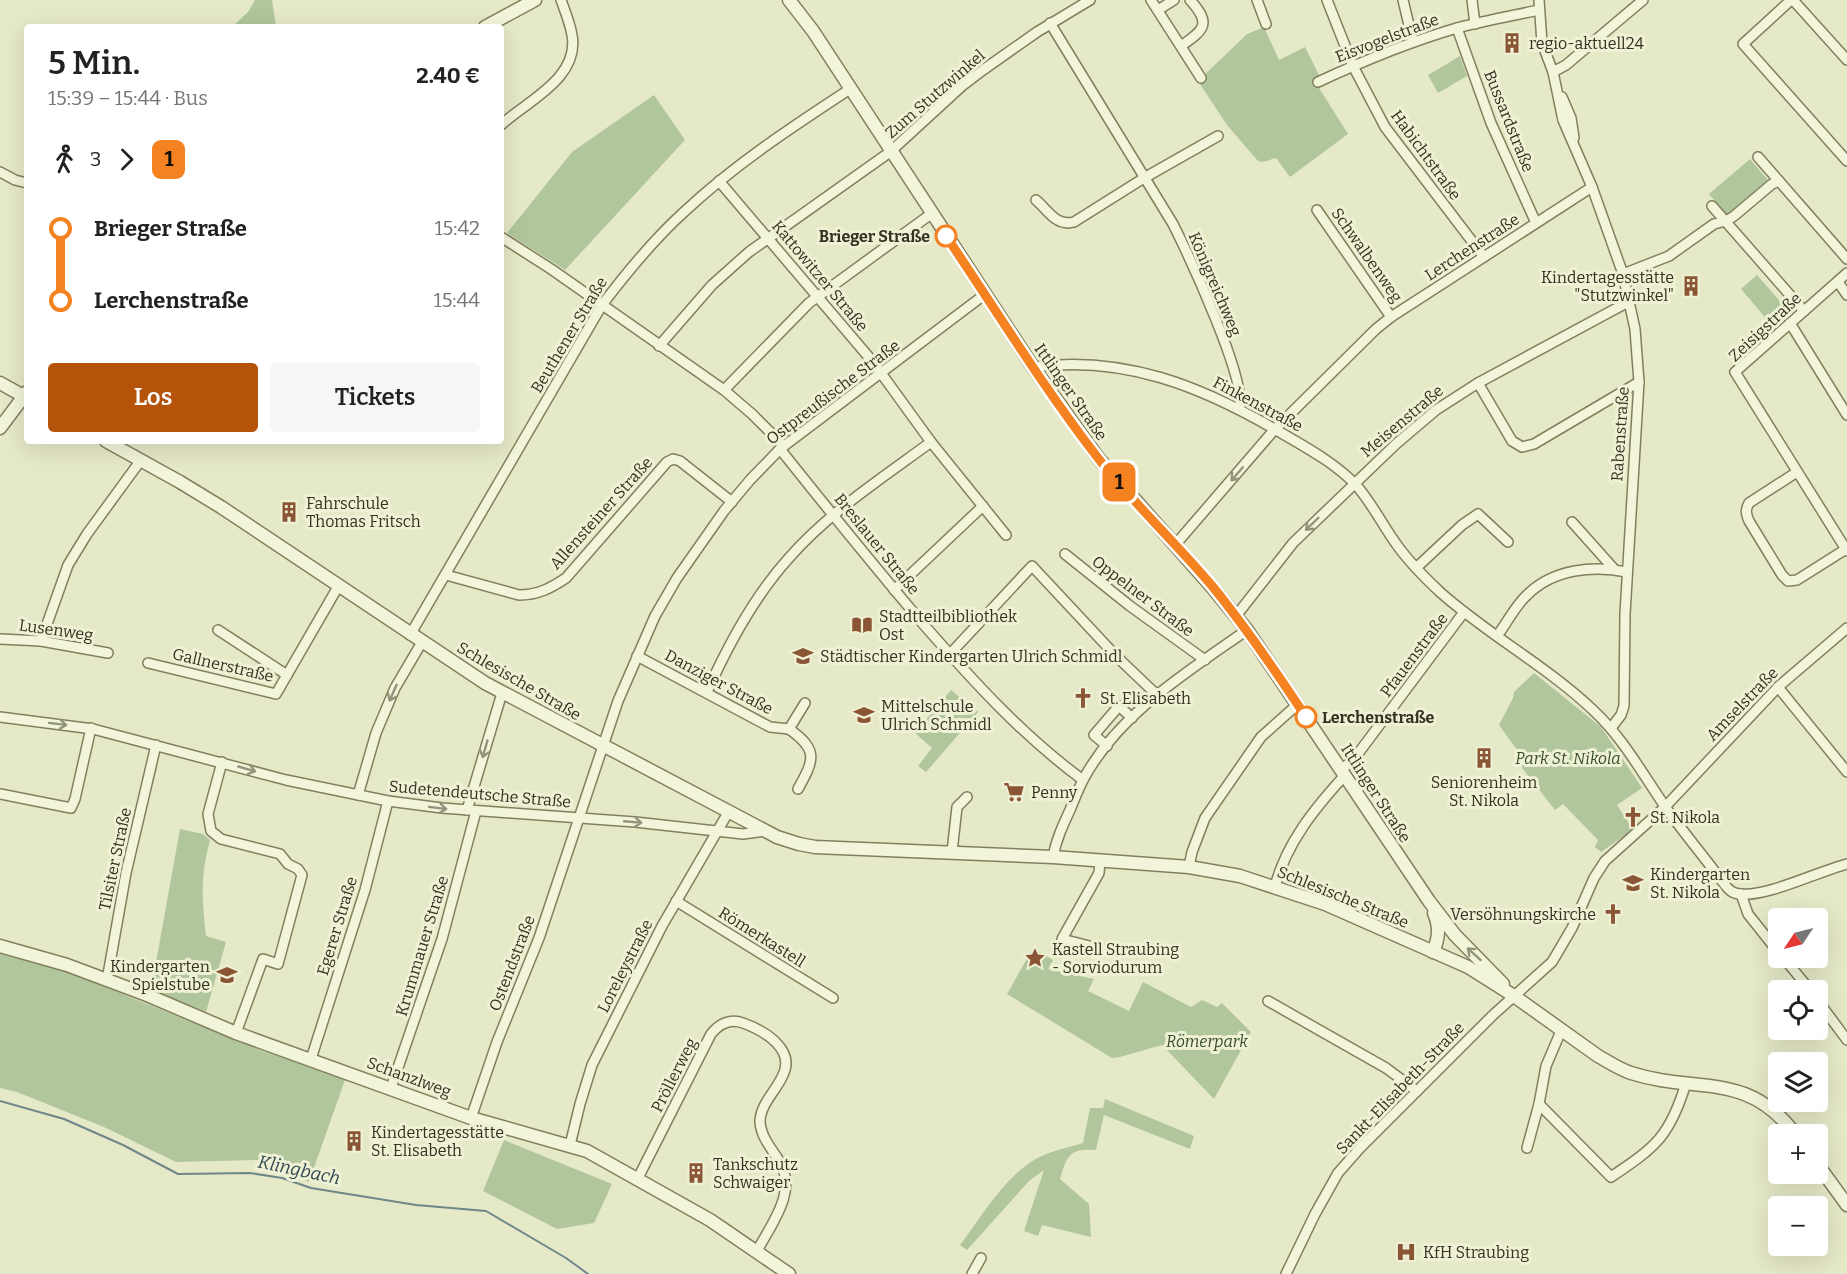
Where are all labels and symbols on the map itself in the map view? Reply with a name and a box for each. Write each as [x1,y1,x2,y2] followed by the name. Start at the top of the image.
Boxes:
[1333,10,1441,66] street label: Eisvogelstraße
[1500,31,1524,55] building icon: regio-aktuell24
[1529,34,1644,53] place label: regio-aktuell24
[881,45,989,142] street label: Zum Stutzwinkel
[1480,67,1538,175] street label: Bussardstraße
[1387,106,1465,204] street label: Habichtstraße
[1327,204,1407,306] street label: Schwalbenweg
[1421,209,1523,285] street label: Lerchenstraße
[768,217,872,335] street label: Kattowitzer Straße
[935,225,957,247] marker: Brieger Straße
[819,227,930,246] place label: Brieger Straße
[1184,229,1246,339] street label: Königreichweg
[1541,268,1674,305] place label: Kindertagesstätte "Stutzwinkel"
[527,274,611,396] street label: Beuthener Straße
[1679,274,1703,298] building icon: Kindertagesstätte "Stutzwinkel"
[1725,289,1805,365] street label: Zeisigstraße
[763,336,903,448] street label: Ostpreußische Straße
[1031,340,1111,444] street label: Ittlinger Straße
[1210,372,1306,436] street label: Finkenstraße
[1357,381,1447,461] street label: Meisenstraße
[1607,386,1633,482] street label: Rabenstraße
[546,453,656,573] street label: Allensteiner Straße
[1100,462,1138,502] line badge: 1
[1230,466,1244,481] one-way arrow
[830,490,924,598] street label: Breslauer Straße
[306,494,421,531] place label: Fahrschule Thomas Fritsch
[277,500,301,524] building icon: Fahrschule Thomas Fritsch
[1305,517,1320,532] one-way arrow
[1088,551,1198,641] street label: Oppelner Straße
[879,607,1017,644] place label: Stadtteilbibliothek Ost
[1376,609,1452,701] street label: Pfauenstraße
[850,613,874,637] library icon: Stadtteilbibliothek Ost
[18,615,94,645] street label: Lusenweg
[454,638,584,724] street label: Schlesische Straße
[171,644,275,686] street label: Gallnerstraße
[791,644,815,668] school or university icon: Städtischer Kindergarten Ulrich Schmidl
[662,646,776,718] street label: Danziger Straße
[820,647,1123,666] place label: Städtischer Kindergarten Ulrich Schmidl
[1702,663,1782,745] street label: Amselstraße
[386,683,398,701] one-way arrow
[1071,686,1095,710] church icon: St. Elisabeth
[1100,689,1191,708] place label: St. Elisabeth
[881,697,992,734] place label: Mittelschule Ulrich Schmidl
[852,703,876,727] school or university icon: Mittelschule Ulrich Schmidl
[1295,706,1317,728] marker: Lerchenstraße
[1322,708,1435,727] place label: Lerchenstraße
[48,719,67,730] one-way arrow
[479,739,490,758] one-way arrow
[1337,740,1415,846] street label: Ittlinger Straße
[1472,746,1496,770] building icon: Seniorenheim St. Nikola
[1515,749,1621,768] park label: Park St. Nikola
[237,764,256,776] one-way arrow
[1431,773,1537,810] place label: Seniorenheim St. Nikola
[388,777,572,811] street label: Sudetendeutsche Straße
[1002,780,1026,804] supermarket icon: Penny
[1031,783,1078,802] place label: Penny
[428,802,448,813] one-way arrow
[1621,805,1645,829] church icon: St. Nikola
[95,806,135,912] street label: Tilsiter Straße
[1650,808,1720,827] place label: St. Nikola
[622,817,642,828] one-way arrow
[1275,862,1411,932] street label: Schlesische Straße
[1650,865,1750,902] place label: Kindergarten St. Nikola
[1621,871,1645,895] school or university icon: Kindergarten St. Nikola
[313,874,361,978] street label: Egerer Straße
[392,874,452,1018] street label: Krummauer Straße
[1601,902,1625,926] church icon: Versöhnungskirche
[715,903,809,971] street label: Römerkastell
[1450,905,1596,924] place label: Versöhnungskirche
[1768,908,1828,968] north arrow
[485,912,539,1014] street label: Ostendstraße
[593,916,657,1016] street label: Loreleystraße
[1052,940,1179,977] place label: Kastell Straubing - Sorviodurum
[1023,946,1047,970] place icon: Kastell Straubing - Sorviodurum
[1467,947,1482,961] one-way arrow
[110,957,210,994] place label: Kindergarten Spielstube
[215,963,239,987] school or university icon: Kindergarten Spielstube
[1332,1018,1468,1158] street label: Sankt-Elisabeth-Straße
[1166,1032,1248,1051] park label: Römerpark
[647,1035,701,1115] street label: Pröllerweg
[364,1053,454,1101] street label: Schanzlweg
[371,1123,504,1160] place label: Kindertagesstätte St. Elisabeth
[342,1129,366,1153] building icon: Kindertagesstätte St. Elisabeth
[256,1151,342,1189] water label: Klingbach
[713,1155,798,1192] place label: Tankschutz Schwaiger
[684,1161,708,1185] building icon: Tankschutz Schwaiger
[1394,1240,1418,1264] hospital icon: KfH Straubing
[1423,1243,1529,1262] place label: KfH Straubing

